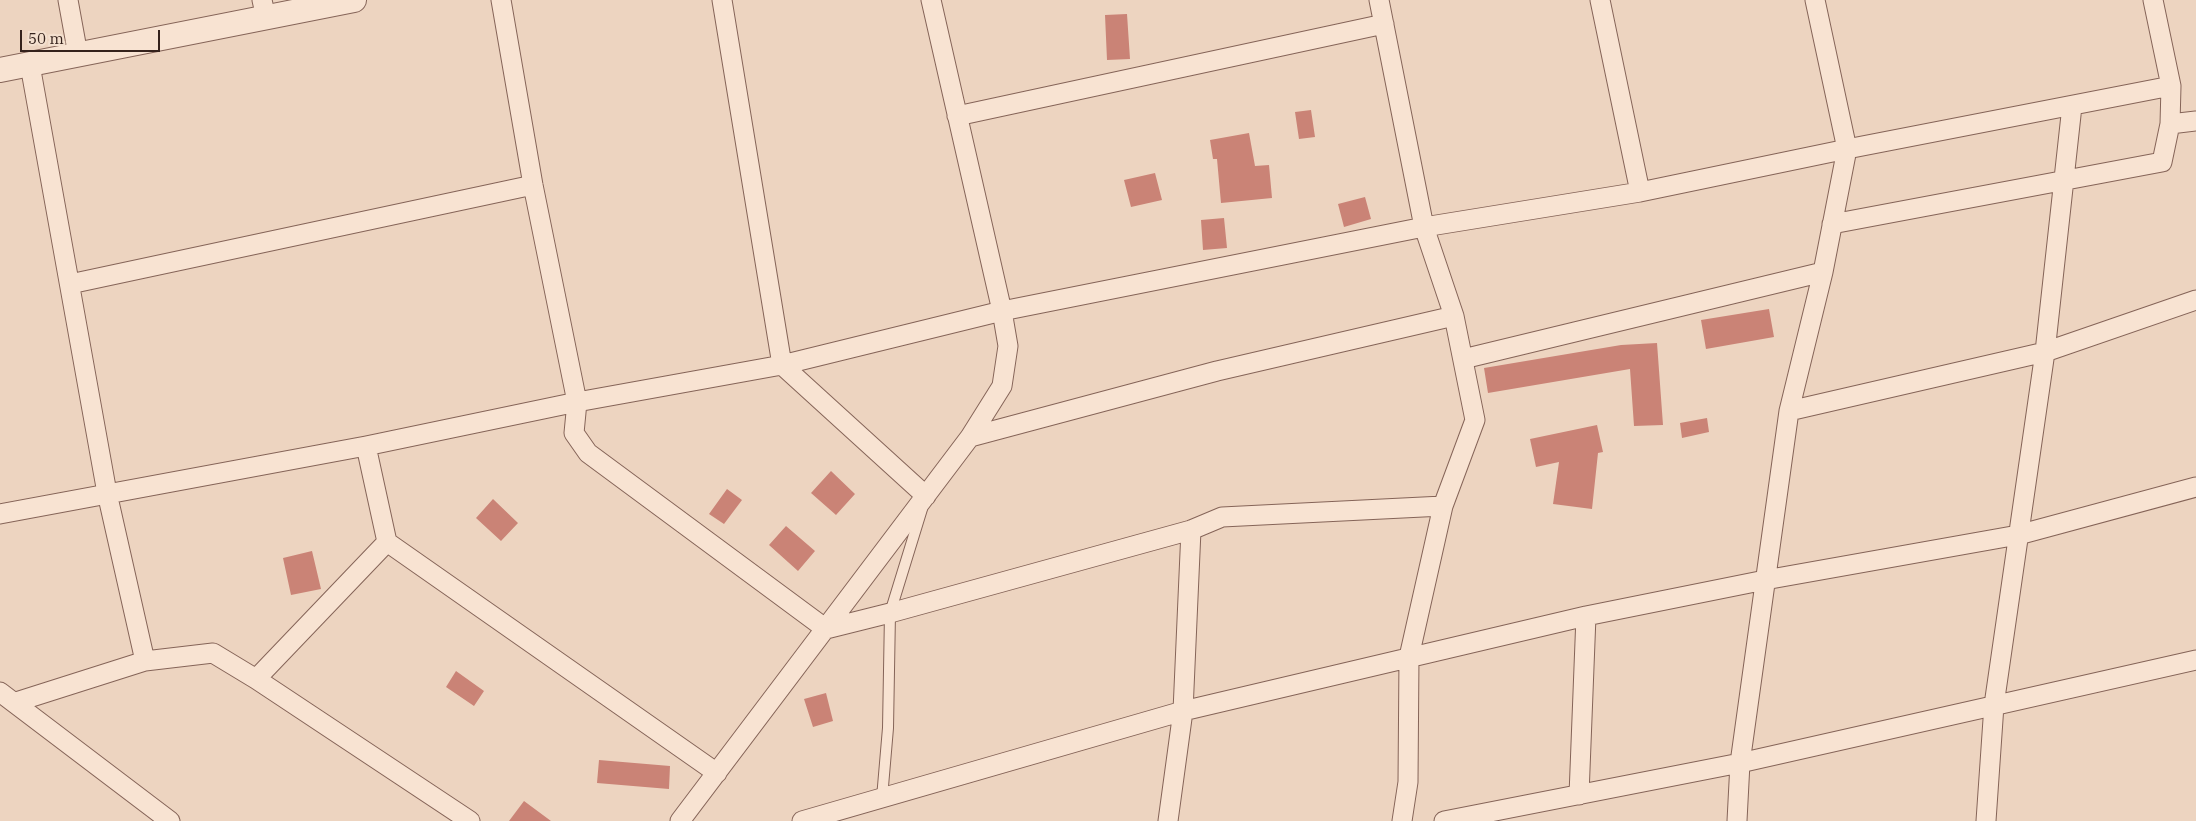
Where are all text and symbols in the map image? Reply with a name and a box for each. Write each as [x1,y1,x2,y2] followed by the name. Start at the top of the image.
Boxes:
[22,20,162,52] scale bar
[28,29,64,48] text: 50 m

